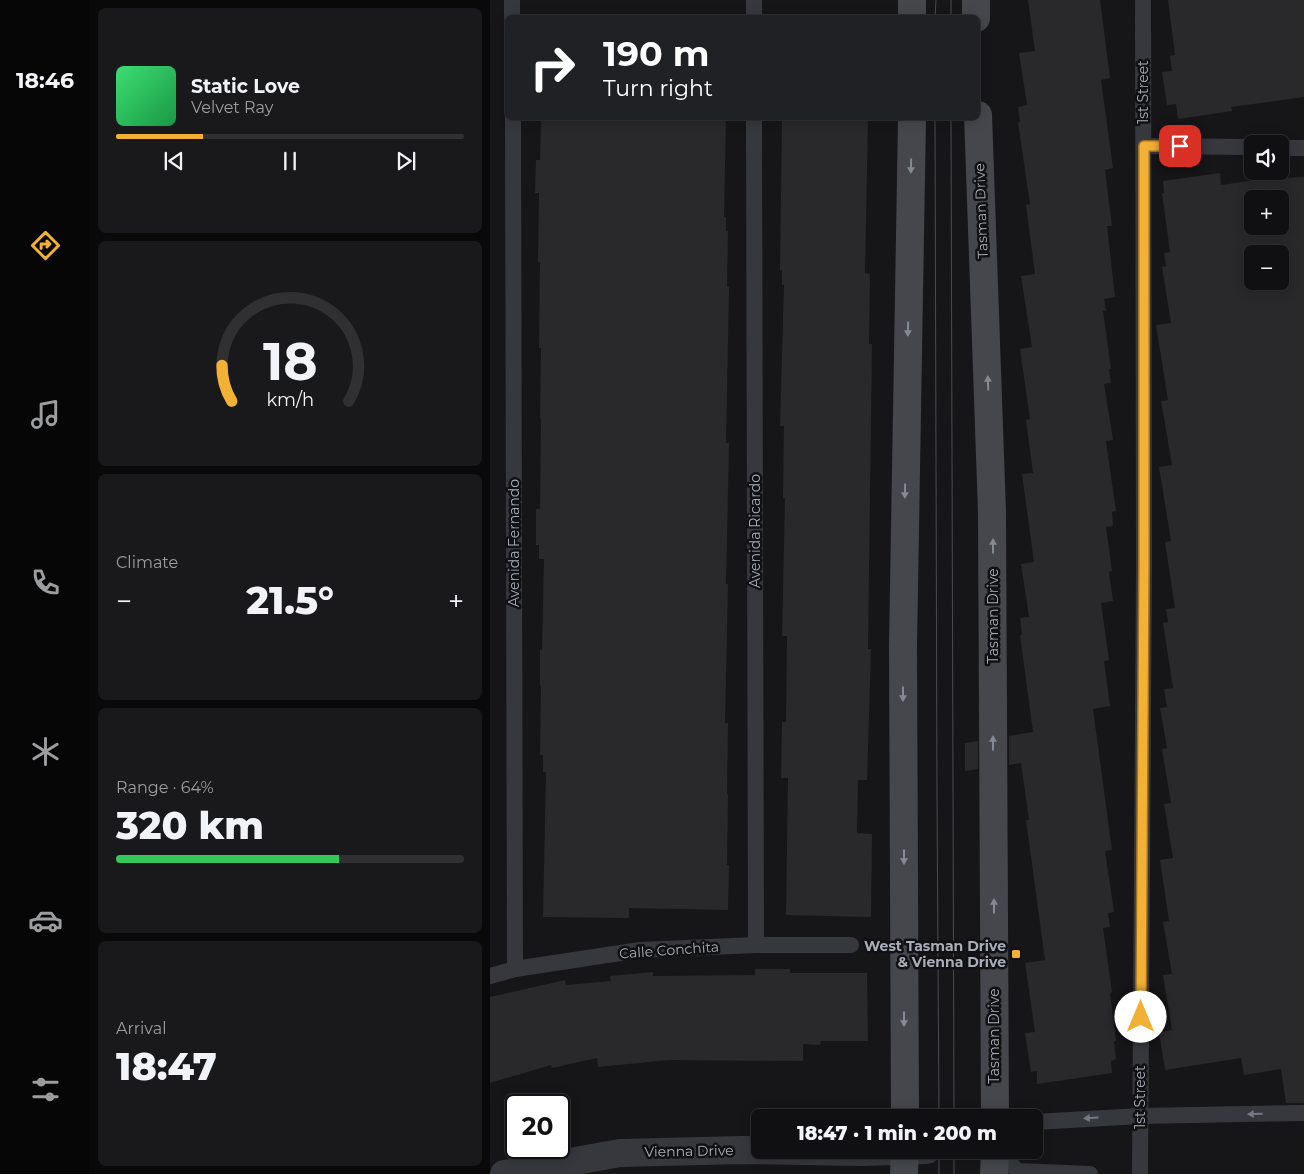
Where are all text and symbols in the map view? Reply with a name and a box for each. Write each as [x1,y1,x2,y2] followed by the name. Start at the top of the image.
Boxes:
[603,32,709,75] text: 190 m
[520,35,585,100] icon: right
[1134,60,1152,124] street label: 1st Street
[16,67,74,94] text: 18:46
[191,75,300,98] text: Static Love
[603,75,713,102] text: Turn right
[191,98,273,117] text: Velvet Ray
[1159,125,1201,167] pin
[1166,132,1194,160] icon: arrive
[1244,135,1289,290] map controls
[1244,135,1289,180] button: sound
[160,147,188,175] icon: previous
[276,147,304,175] icon: pause
[392,147,420,175] icon: next
[907,158,915,174] one-way arrow
[970,163,992,259] street label: Tasman Drive
[1244,190,1289,235] button: +
[28,228,63,263] icon: directions
[1244,245,1289,290] button: −
[904,321,912,337] one-way arrow
[263,330,317,393] text: 18
[983,375,991,391] one-way arrow
[266,389,314,410] text: km/h
[28,397,63,432] icon: music
[746,474,764,588] street label: Avenida Ricardo
[505,479,523,607] street label: Avenida Fernando
[901,483,909,499] one-way arrow
[988,538,996,554] one-way arrow
[116,553,178,572] text: Climate
[28,565,63,600] icon: phone
[984,568,1002,664] street label: Tasman Drive
[246,577,334,624] text: 21.5°
[116,584,132,618] text: −
[448,584,464,618] text: +
[899,687,907,703] one-way arrow
[28,734,63,769] icon: climate
[989,735,997,751] one-way arrow
[116,778,214,797] text: Range · 64%
[116,802,264,849] text: 320 km
[900,849,908,865] one-way arrow
[990,897,998,913] one-way arrow
[28,903,63,938] icon: car
[864,937,1006,971] place label: West Tasman Drive & Vienna Drive
[618,938,720,962] street label: Calle Conchita
[1010,948,1022,960] marker: West Tasman Drive & Vienna Drive
[985,988,1003,1084] street label: Tasman Drive
[1114,990,1166,1042] position arrow
[900,1012,908,1028] one-way arrow
[116,1019,166,1038] text: Arrival
[116,1043,217,1090] text: 18:47
[1131,1065,1149,1129] street label: 1st Street
[28,1072,63,1107] icon: filters
[505,1094,570,1159] speed limit sign: 20
[1247,1110,1263,1118] one-way arrow
[1083,1115,1099,1123] one-way arrow
[797,1122,997,1145] text: 18:47 · 1 min · 200 m
[644,1141,734,1161] street label: Vienna Drive

